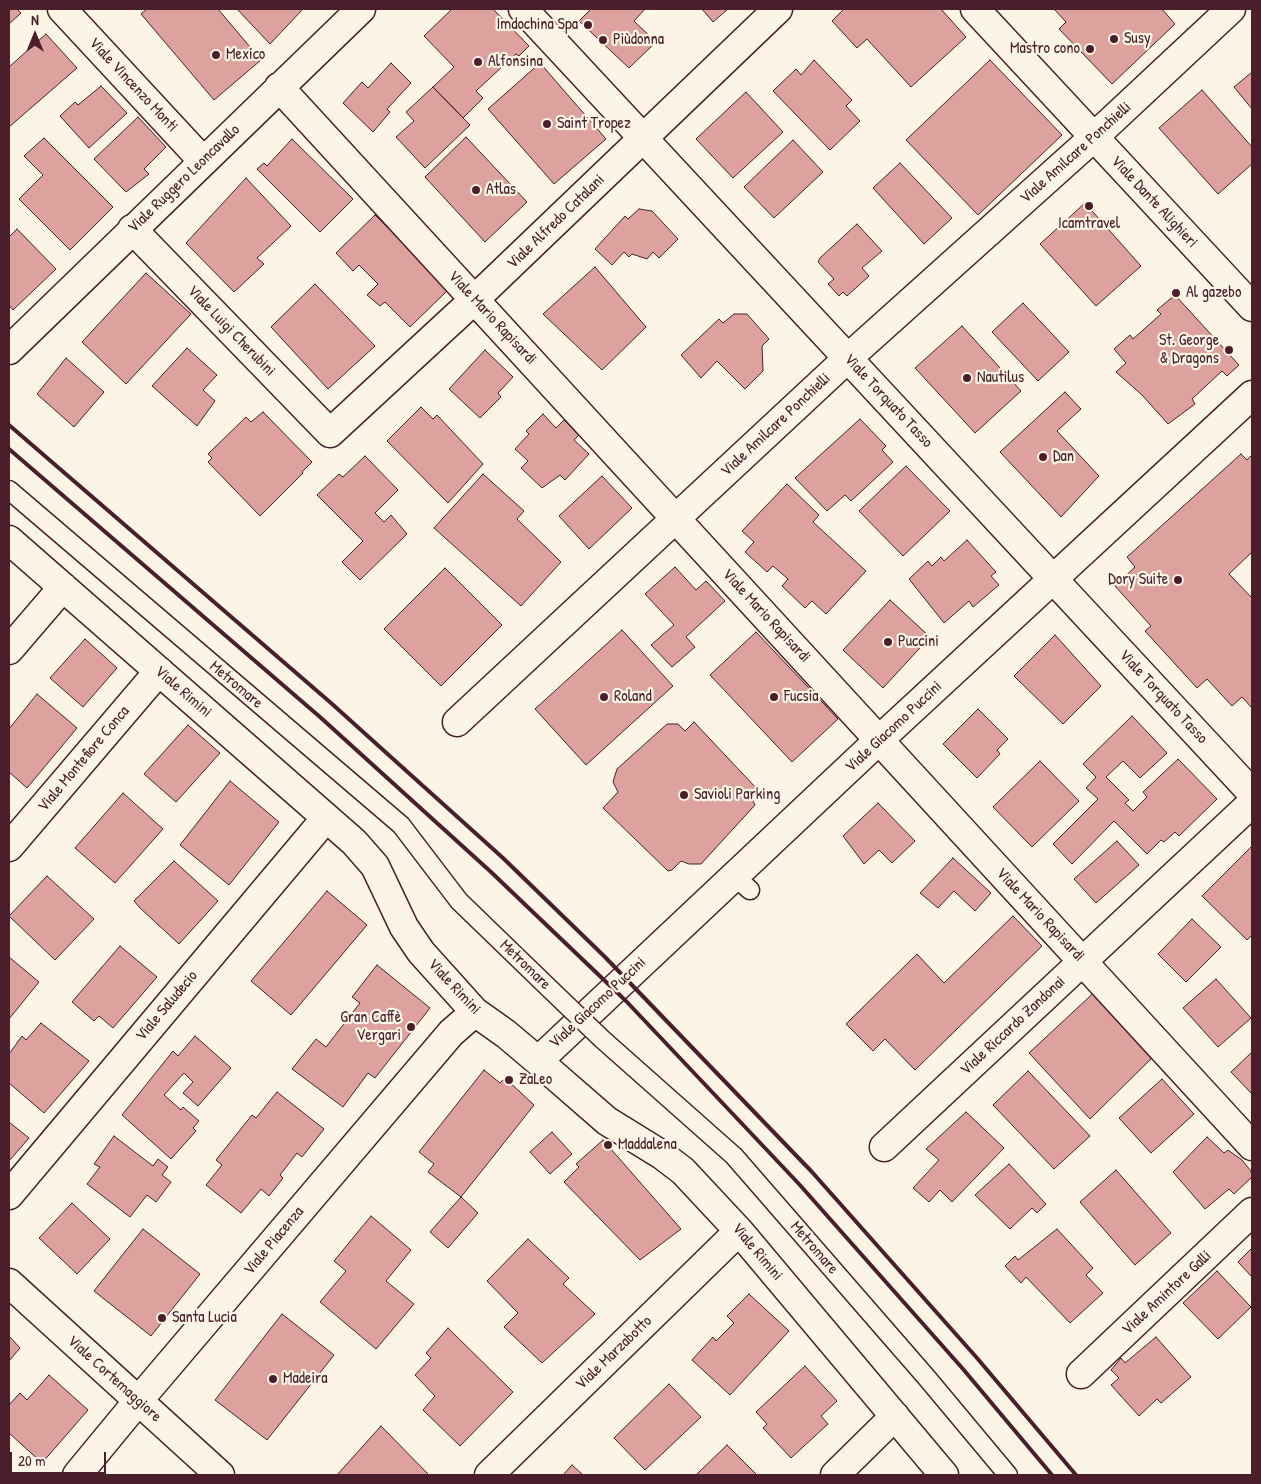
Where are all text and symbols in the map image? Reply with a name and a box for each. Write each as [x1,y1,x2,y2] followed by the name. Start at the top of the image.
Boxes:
[10,10,60,60] north arrow
[31,10,39,29] text: N
[497,15,578,35] place label: Imdochina Spa
[582,19,594,31] marker: Imdochina Spa
[1124,29,1151,49] place label: Susy
[613,30,664,50] place label: Piùdonna
[1108,33,1120,45] marker: Susy
[84,34,182,136] street label: Viale Vincenzo Monti
[597,34,609,46] marker: Piùdonna
[1010,39,1080,59] place label: Mastro cono
[1084,43,1096,55] marker: Mastro cono
[226,45,265,65] place label: Mexico
[210,49,222,61] marker: Mexico
[488,52,543,72] place label: Alfonsina
[472,56,484,68] marker: Alfonsina
[1016,98,1136,208] street label: Viale Amilcare Ponchielli
[557,114,631,134] place label: Saint Tropez
[541,118,553,130] marker: Saint Tropez
[124,121,244,237] street label: Viale Ruggero Leoncavallo
[1106,152,1202,252] street label: Viale Dante Alighieri
[503,171,609,273] street label: Viale Alfredo Catalani
[486,180,516,200] place label: Atlas
[470,184,482,196] marker: Atlas
[1083,200,1095,212] marker: Icamtravel
[1058,214,1120,234] place label: Icamtravel
[444,267,540,369] street label: Viale Mario Rapisardi
[183,282,279,380] street label: Viale Luigi Cherubini
[1186,283,1241,303] place label: Al gazebo
[1170,287,1182,299] marker: Al gazebo
[1159,331,1219,369] place label: St. George & Dragons
[1223,344,1235,356] marker: St. George & Dragons
[840,350,936,452] street label: Viale Torquato Tasso
[977,368,1024,388] place label: Nautilus
[717,369,835,481] street label: Viale Amilcare Ponchielli
[961,372,973,384] marker: Nautilus
[1053,447,1074,467] place label: Dan
[1037,451,1049,463] marker: Dan
[718,565,814,667] street label: Viale Mario Rapisardi
[1108,570,1168,590] place label: Dory Suite
[1172,574,1184,586] marker: Dory Suite
[898,632,939,652] place label: Puccini
[882,636,894,648] marker: Puccini
[1115,646,1211,748] street label: Viale Torquato Tasso
[205,657,267,713] street label: Metromare
[151,662,215,722] street label: Viale Rimini
[842,677,946,777] street label: Viale Giacomo Puccini
[614,687,652,707] place label: Roland
[784,687,819,707] place label: Fucsia
[598,691,610,703] marker: Roland
[768,691,780,703] marker: Fucsia
[34,702,134,816] street label: Viale Montefiore Conca
[694,785,780,805] place label: Savioli Parking
[678,789,690,801] marker: Savioli Parking
[992,864,1088,966] street label: Viale Mario Rapisardi
[495,936,555,994] street label: Metromare
[546,953,650,1053] street label: Viale Giacomo Puccini
[423,955,485,1019] street label: Viale Rimini
[132,967,202,1045] street label: Viale Saludecio
[956,972,1070,1080] street label: Viale Riccardo Zandonai
[340,1008,401,1046] place label: Gran Caffè Vergari
[405,1021,417,1033] marker: Gran Caffè Vergari
[519,1070,552,1090] place label: ZaLeo
[503,1074,515,1086] marker: ZaLeo
[618,1135,677,1155] place label: Maddalena
[602,1139,614,1151] marker: Maddalena
[240,1203,308,1279] street label: Viale Piacenza
[786,1218,842,1278] street label: Metromare
[727,1219,787,1285] street label: Viale Rimini
[1118,1247,1216,1339] street label: Viale Amintore Galli
[172,1308,237,1328] place label: Santa Lucia
[156,1312,168,1324] marker: Santa Lucia
[572,1312,656,1394] street label: Viale Marzabotto
[63,1332,165,1426] street label: Viale Cortemaggiore
[283,1369,327,1389] place label: Madeira
[267,1373,279,1385] marker: Madeira
[12,1442,109,1474] scale bar
[18,1450,45,1471] text: 20 m

